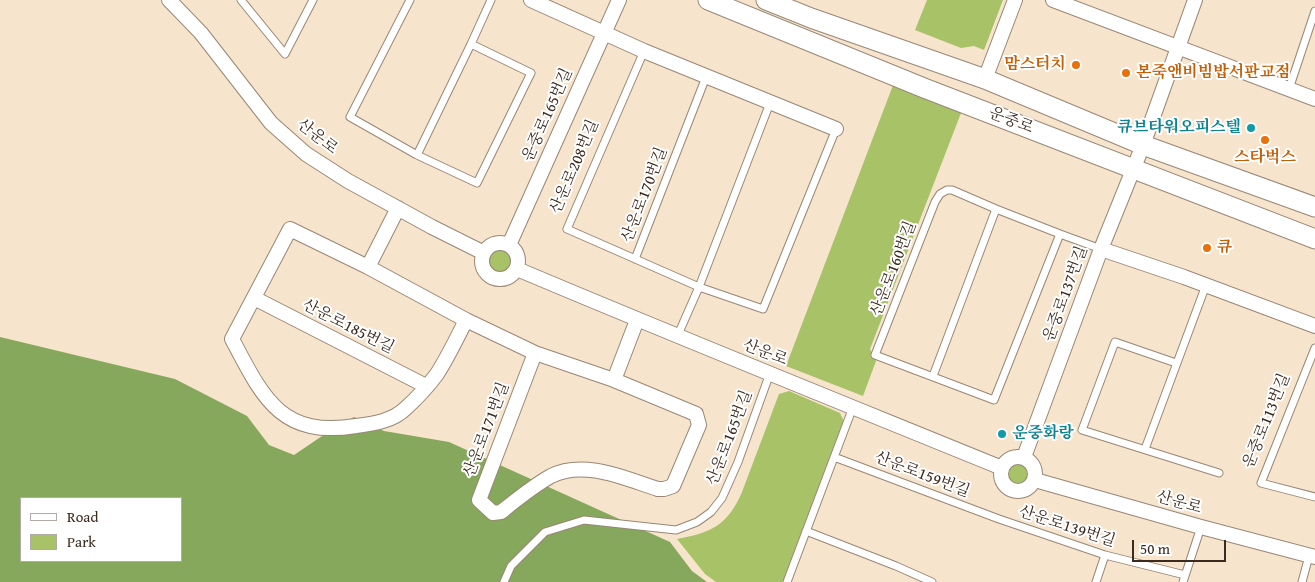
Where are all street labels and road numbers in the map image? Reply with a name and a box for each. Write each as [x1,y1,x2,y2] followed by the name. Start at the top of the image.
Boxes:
[519,65,577,165] street label: 운중로165번길
[986,104,1036,138] street label: 운중로
[293,115,341,159] street label: 산운로
[547,117,603,217] street label: 산운로208번길
[618,145,672,245] street label: 산운로170번길
[867,219,921,319] street label: 산운로160번길
[1040,244,1092,344] street label: 운중로137번길
[299,296,397,358] street label: 산운로185번길
[740,336,790,370] street label: 산운로
[1239,371,1295,471] street label: 운중로113번길
[460,380,514,480] street label: 산운로171번길
[703,388,757,488] street label: 산운로165번길
[872,448,972,502] street label: 산운로159번길
[1154,487,1204,519] street label: 산운로
[1016,502,1118,552] street label: 산운로139번길

